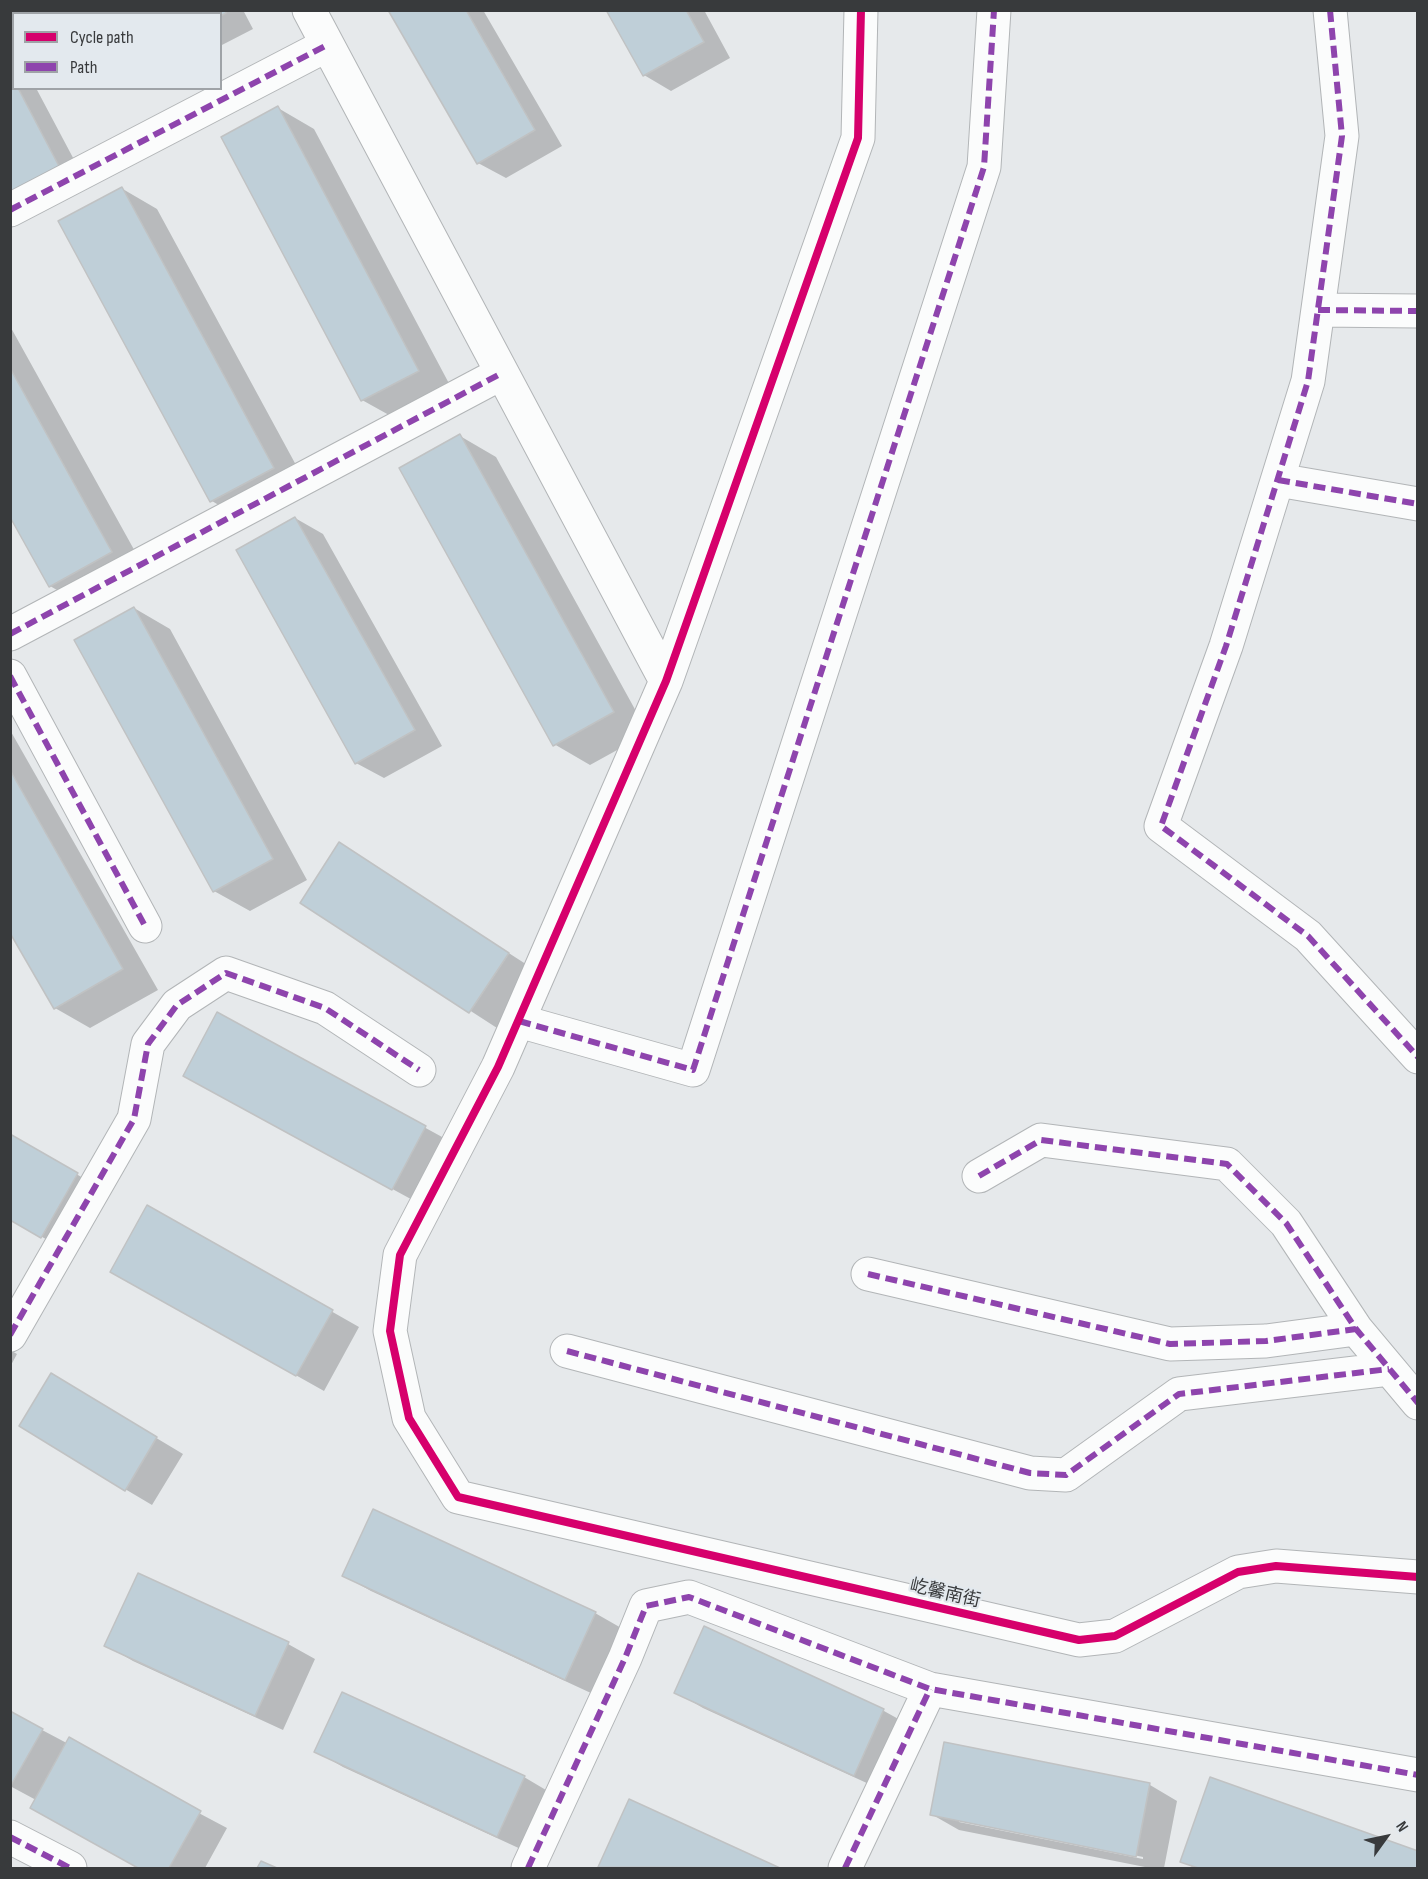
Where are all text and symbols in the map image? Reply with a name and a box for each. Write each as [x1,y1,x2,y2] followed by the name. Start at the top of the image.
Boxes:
[12,12,222,90] legend
[70,27,134,48] text: Cycle path
[70,57,98,78] text: Path
[907,1575,983,1613] street label: 屹馨南街
[1356,1807,1416,1867] north arrow
[1391,1818,1412,1836] text: N

